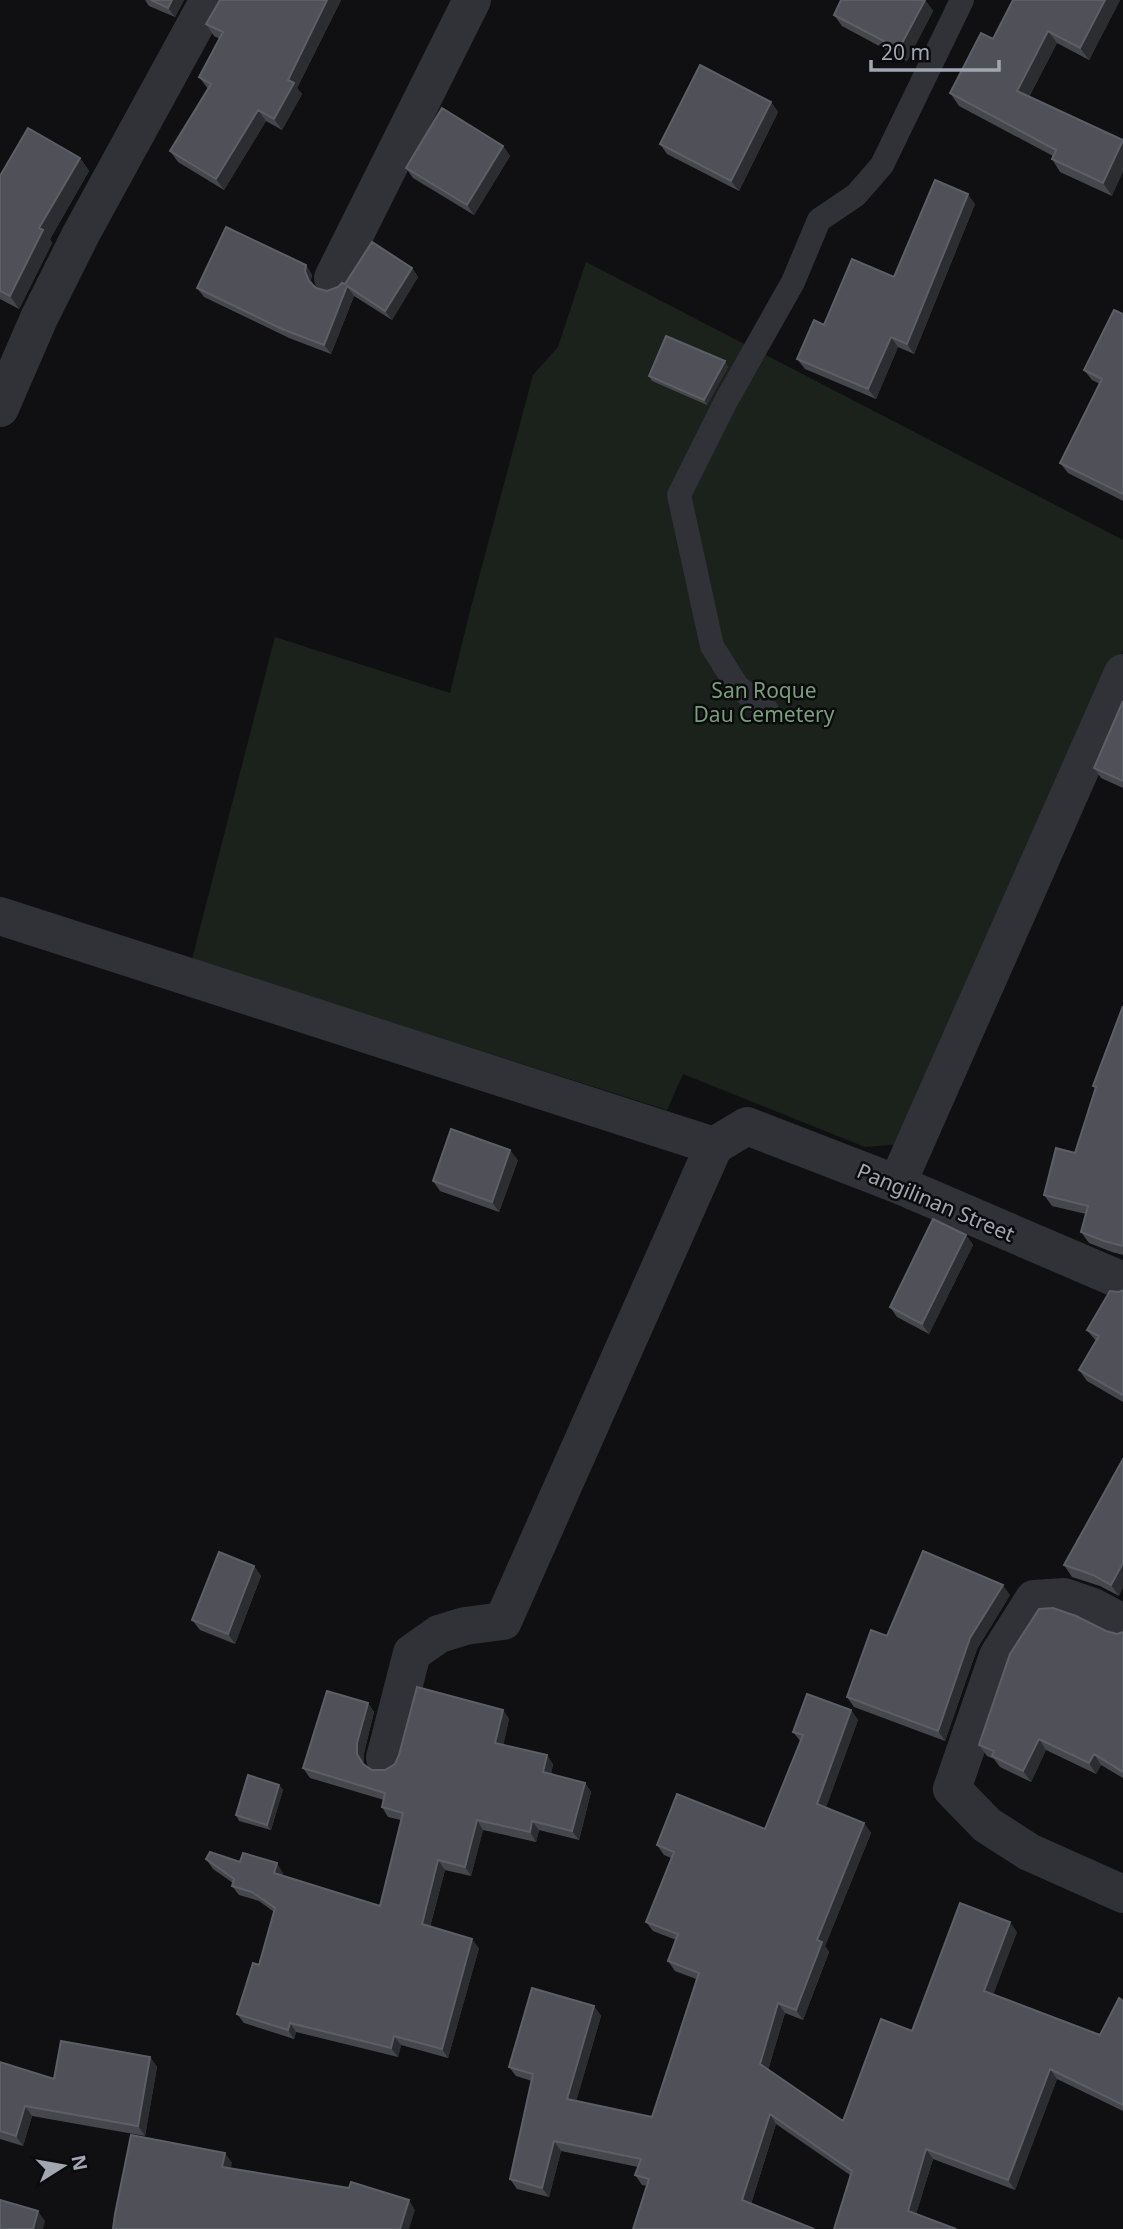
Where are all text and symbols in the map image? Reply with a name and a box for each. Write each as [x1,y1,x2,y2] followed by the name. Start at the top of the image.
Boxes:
[871,28,999,72] scale bar
[881,38,930,66] text: 20 m
[694,676,835,728] park label: San Roque Dau Cemetery
[853,1156,1019,1248] street label: Pangilinan Street
[28,2131,98,2201] north arrow
[65,2153,94,2173] text: N

